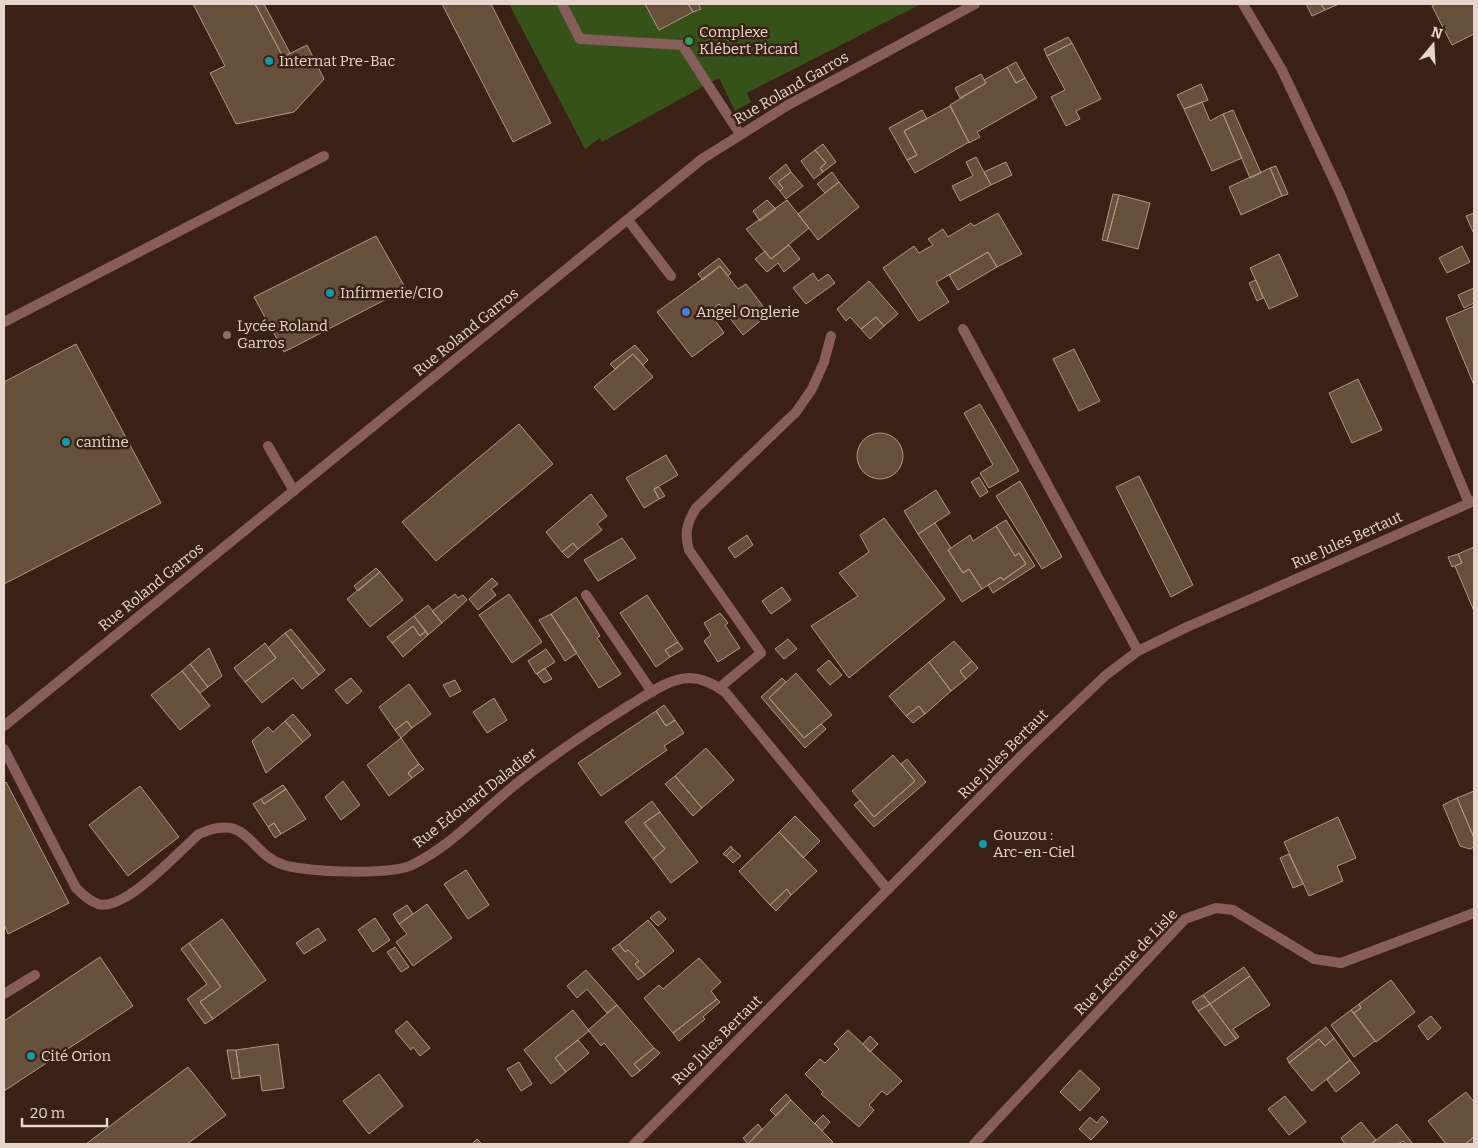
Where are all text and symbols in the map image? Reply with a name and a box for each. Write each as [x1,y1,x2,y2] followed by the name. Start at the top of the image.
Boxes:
[1408,20,1458,70] north arrow
[699,23,798,58] place label: Complexe Klébert Picard
[1429,23,1445,43] text: N
[683,35,695,47] marker: Complexe Klébert Picard
[730,48,852,128] street label: Rue Roland Garros
[279,52,395,70] place label: Internat Pre-Bac
[263,55,275,67] marker: Internat Pre-Bac
[340,284,443,302] place label: Infirmerie/CIO
[410,284,522,380] street label: Rue Roland Garros
[324,287,336,299] marker: Infirmerie/CIO
[696,303,800,321] place label: Angel Onglerie
[680,306,692,318] marker: Angel Onglerie
[237,317,328,352] place label: Lycée Roland Garros
[221,329,233,341] marker: Lycée Roland Garros
[76,433,129,451] place label: cantine
[60,436,72,448] marker: cantine
[1289,507,1406,573] street label: Rue Jules Bertaut
[95,539,207,635] street label: Rue Roland Garros
[954,705,1052,803] street label: Rue Jules Bertaut
[410,744,541,852] street label: Rue Edouard Daladier
[993,826,1075,861] place label: Gouzou : Arc-en-Ciel
[977,838,989,850] marker: Gouzou : Arc-en-Ciel
[1071,905,1181,1019] street label: Rue Leconte de Lisle
[668,991,766,1089] street label: Rue Jules Bertaut
[41,1047,112,1065] place label: Cité Orion
[25,1050,37,1062] marker: Cité Orion
[22,1096,108,1128] scale bar
[30,1104,66,1122] text: 20 m

